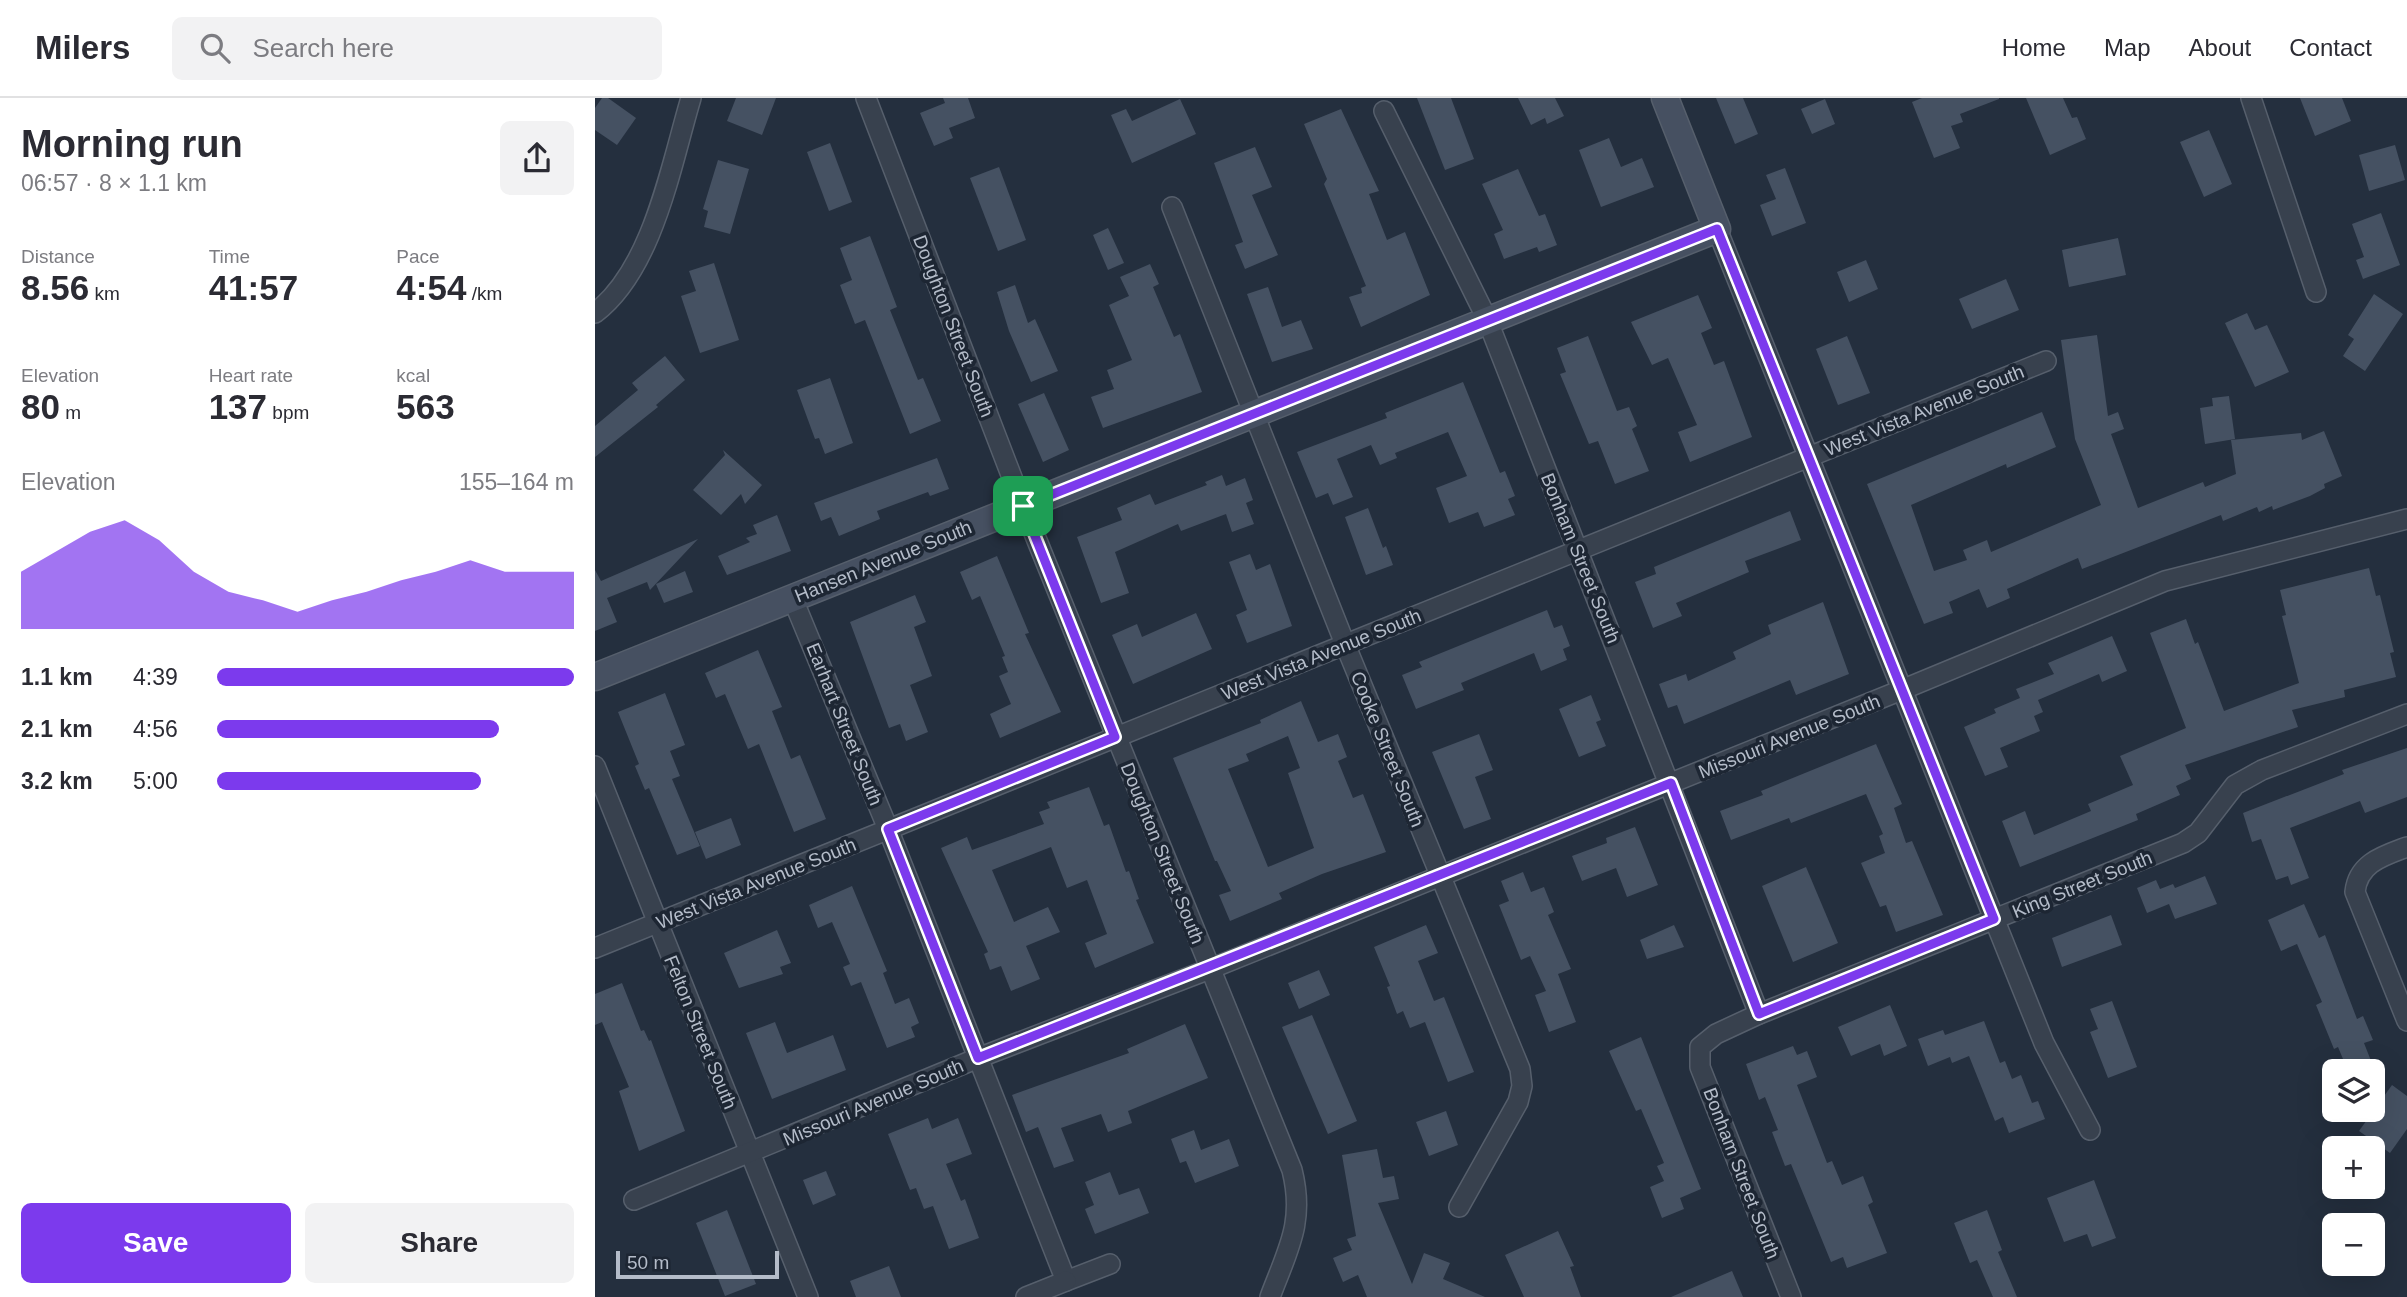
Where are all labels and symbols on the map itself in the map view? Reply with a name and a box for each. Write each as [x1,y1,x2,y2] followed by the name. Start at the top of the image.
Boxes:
[909,232,998,420] street label: Doughton Street South
[1821,361,2027,460] street label: West Vista Avenue South
[1537,470,1624,646] street label: Bonham Street South
[993,476,1053,536] pin
[792,516,975,607] street label: Hansen Avenue South
[1218,605,1424,704] street label: West Vista Avenue South
[802,640,887,808] street label: Earhart Street South
[1347,668,1428,830] street label: Cooke Street South
[1695,690,1883,783] street label: Missouri Avenue South
[1117,760,1208,947] street label: Doughton Street South
[653,834,859,933] street label: West Vista Avenue South
[2009,847,2155,922] street label: King Street South
[660,952,741,1112] street label: Felton Street South
[780,1055,967,1150] street label: Missouri Avenue South
[1699,1085,1784,1262] street label: Bonham Street South
[616,1248,779,1280] scale bar

